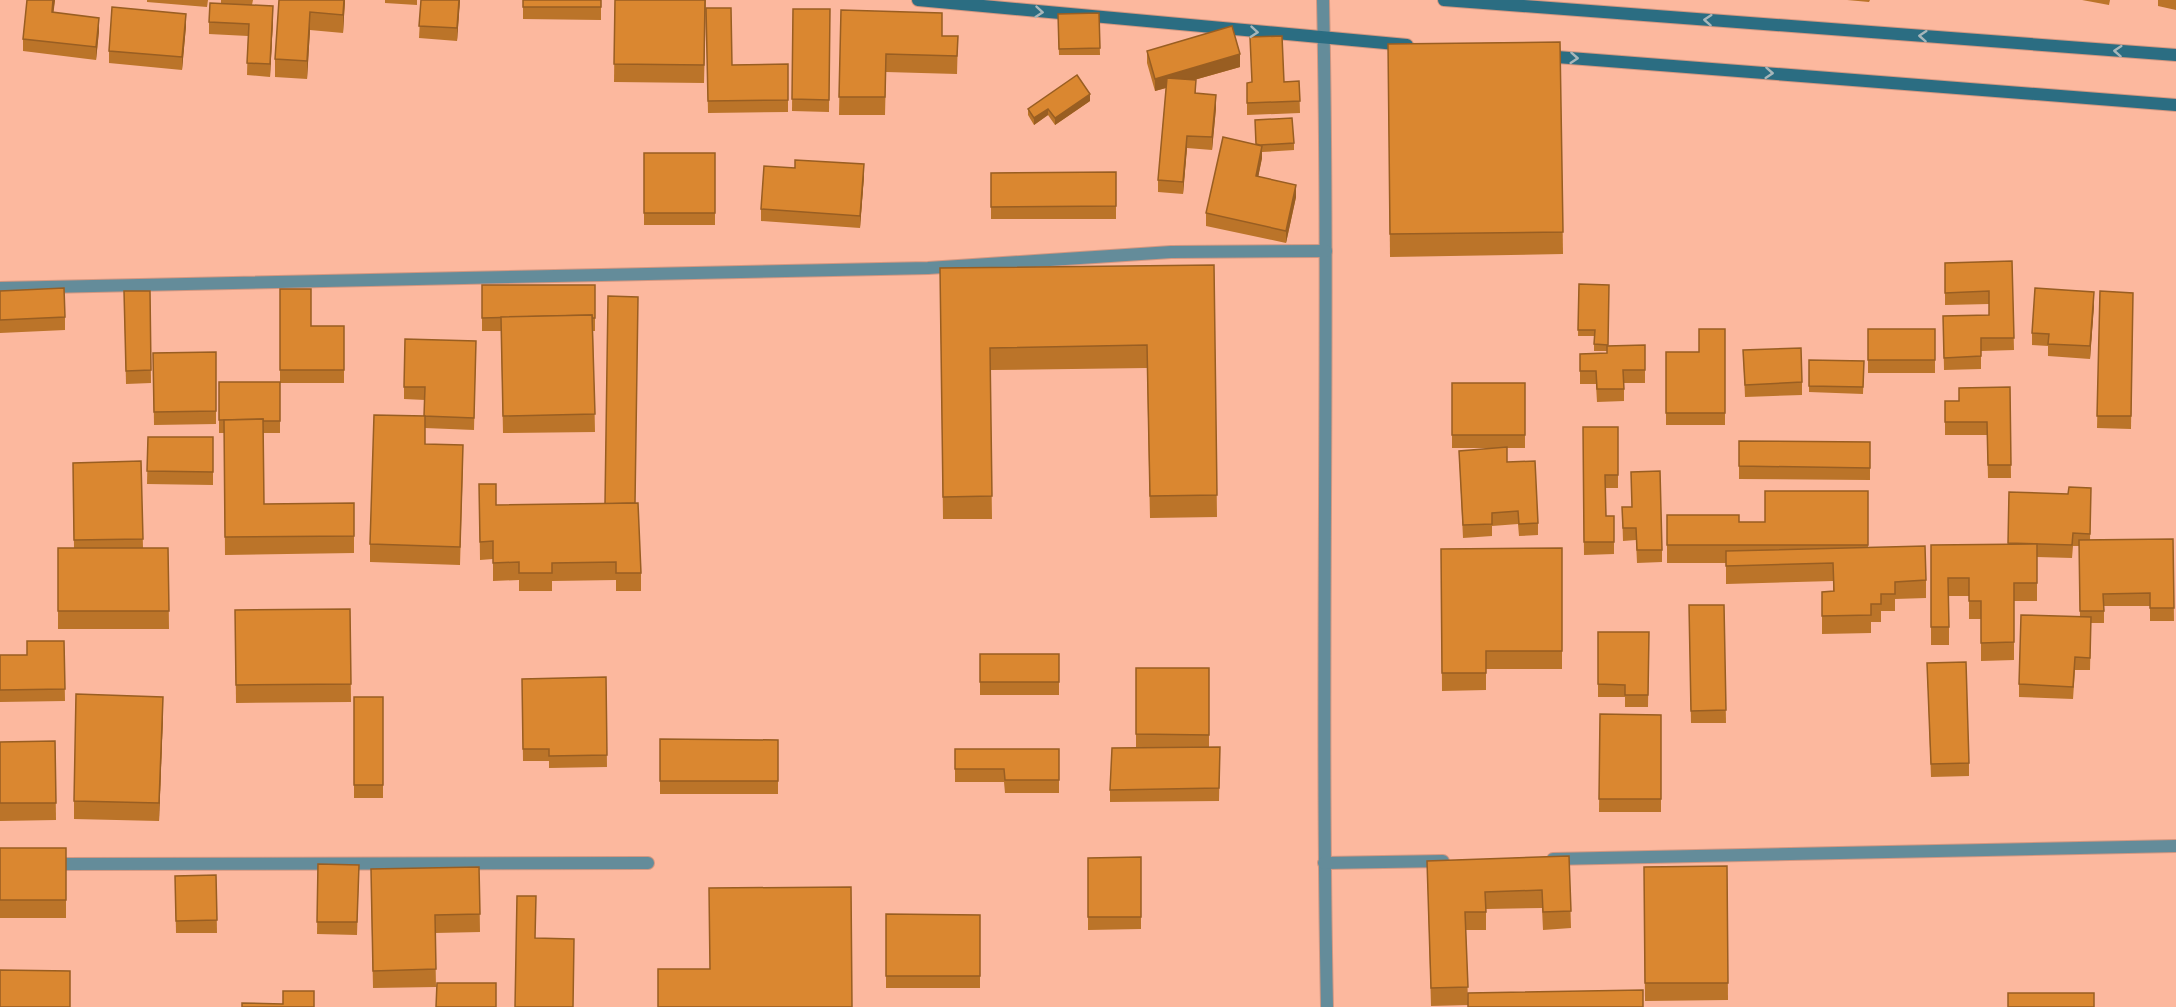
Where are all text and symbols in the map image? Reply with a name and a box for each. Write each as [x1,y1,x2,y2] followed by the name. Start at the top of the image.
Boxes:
[1035,5,1044,18] one-way arrow
[1703,14,1712,27] one-way arrow
[1250,25,1259,38] one-way arrow
[1919,30,1928,43] one-way arrow
[2113,45,2122,58] one-way arrow
[1570,51,1579,64] one-way arrow
[1764,66,1773,79] one-way arrow

